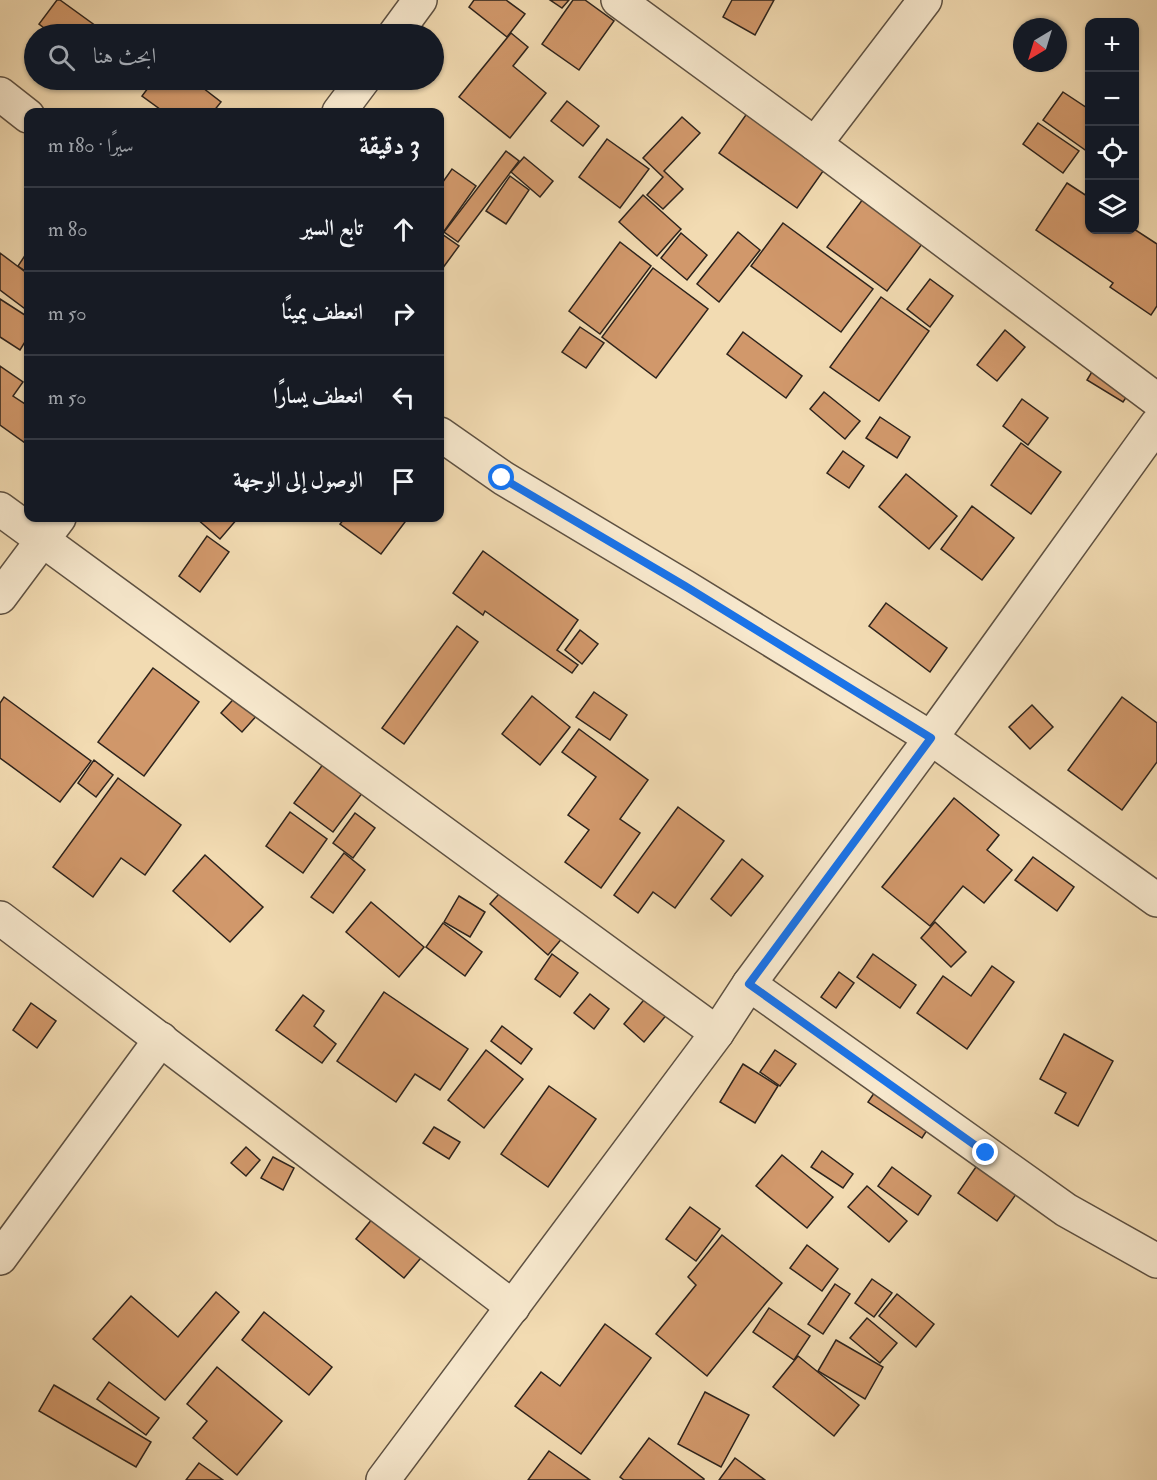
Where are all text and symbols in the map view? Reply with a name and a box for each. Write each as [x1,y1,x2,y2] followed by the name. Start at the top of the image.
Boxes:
[1013,18,1067,72] north arrow
[1085,18,1139,234] map controls
[1085,18,1139,72] button: +
[24,24,444,90] search box
[45,41,78,74] icon: search
[93,42,156,70] text: ابحث هنا
[1085,72,1139,126] button: −
[1085,126,1139,180] button: locate
[359,130,420,162] text: 3 دقيقة
[48,133,134,158] text: سيرًا · 180 m
[1085,180,1139,234] button: layers
[387,213,420,246] icon: ahead
[301,214,363,242] text: تابع السير
[48,217,87,242] text: 80 m
[387,297,420,330] icon: right
[282,298,363,326] text: انعطف يمينًا
[48,301,87,326] text: 50 m
[387,381,420,414] icon: left
[273,382,363,410] text: انعطف يسارًا
[48,385,87,410] text: 50 m
[488,464,514,490] route start
[387,465,420,498] icon: arrive
[233,466,363,494] text: الوصول إلى الوجهة
[972,1139,998,1165] route end

